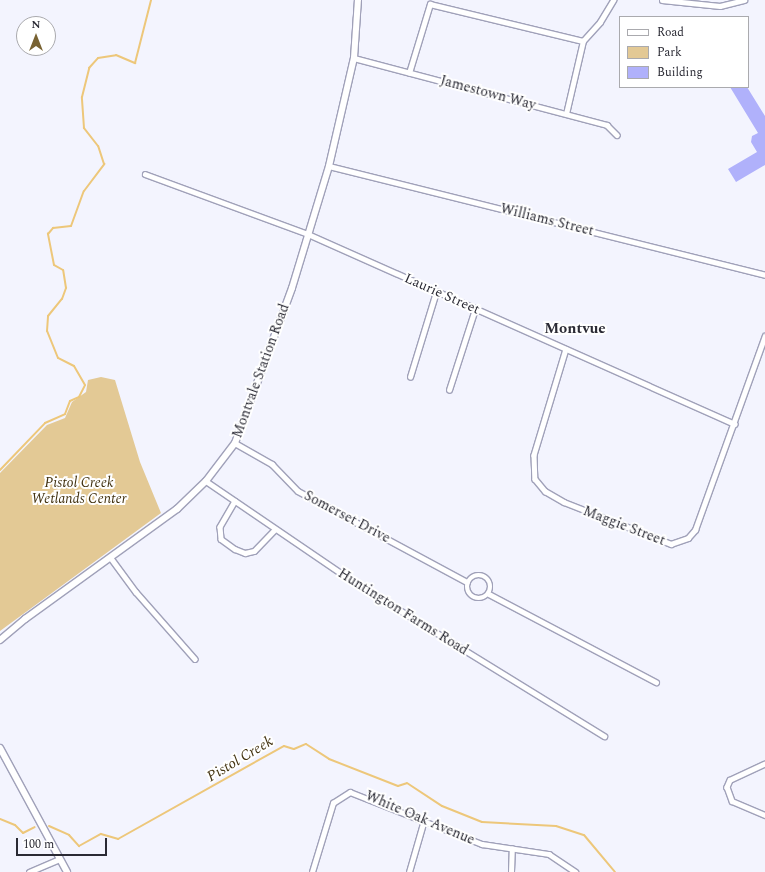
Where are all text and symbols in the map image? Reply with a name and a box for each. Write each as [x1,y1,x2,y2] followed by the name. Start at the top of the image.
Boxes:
[16,16,56,56] north arrow
[32,16,40,33] text: N
[619,16,749,88] legend
[657,23,684,42] text: Road
[657,43,682,62] text: Park
[657,63,703,82] text: Building
[438,72,538,114] street label: Jamestown Way
[499,200,595,240] street label: Williams Street
[402,270,482,318] street label: Laurie Street
[229,302,293,440] street label: Montvale Station Road
[544,320,606,338] district label: Montvue
[31,475,127,508] park label: Pistol Creek Wetlands Center
[301,487,393,547] street label: Somerset Drive
[581,503,667,549] street label: Maggie Street
[335,565,471,659] street label: Huntington Farms Road
[204,732,276,786] water label: Pistol Creek
[363,787,477,849] street label: White Oak Avenue
[18,830,109,856] scale bar
[23,835,54,854] text: 100 m

